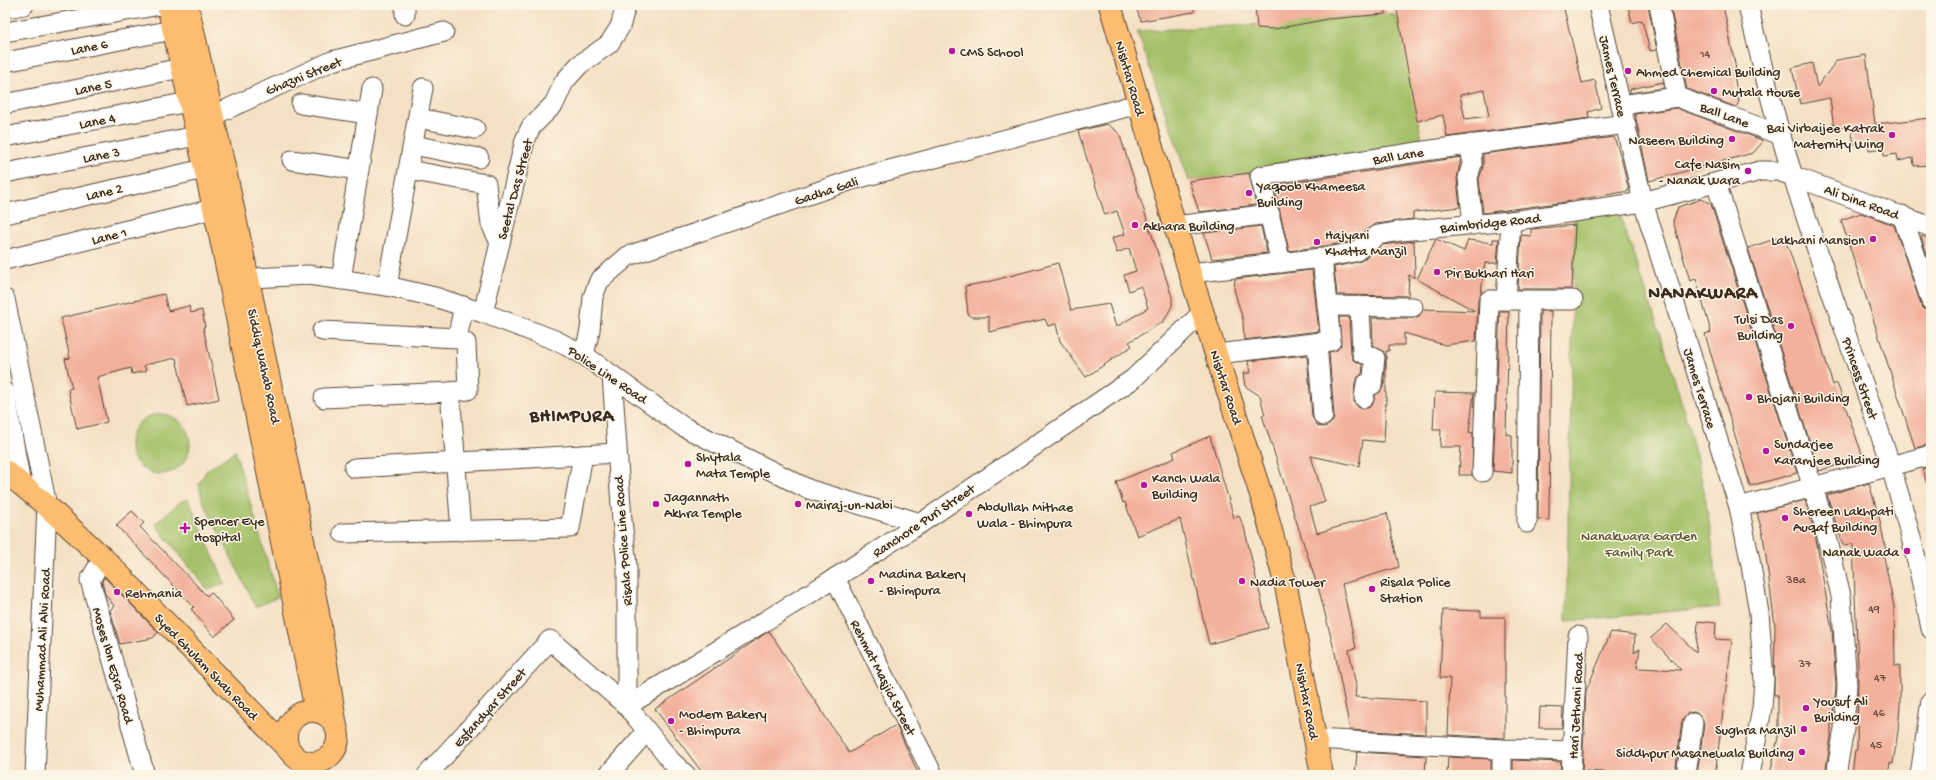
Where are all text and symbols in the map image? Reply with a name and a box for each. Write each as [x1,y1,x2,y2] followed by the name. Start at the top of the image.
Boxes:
[1594,34,1629,120] street label: James Terrace
[70,36,110,60] street label: Lane 6
[1110,39,1148,120] street label: Nishtar Road
[960,45,1024,62] place label: CMS School
[947,46,957,56] marker: CMS School
[1699,48,1711,62] house number: 14
[263,54,346,100] street label: Ghazni Street
[1636,65,1780,82] place label: Ahmed Chemical Building
[1623,66,1633,76] marker: Ahmed Chemical Building
[73,76,114,101] street label: Lane 5
[1722,85,1801,102] place label: Mutala House
[1709,86,1719,96] marker: Mutala House
[1696,99,1752,133] street label: Ball Lane
[78,111,117,134] street label: Lane 4
[1766,121,1886,154] place label: Bai Virbaijee Katrak Maternity Wing
[1887,130,1897,140] marker: Bai Virbaijee Katrak Maternity Wing
[1629,133,1724,150] place label: Naseem Building
[1727,134,1737,144] marker: Naseem Building
[495,136,538,242] street label: Seetal Das Street
[82,145,121,168] street label: Lane 3
[1371,145,1426,170] street label: Ball Lane
[1659,157,1741,190] place label: Cafe Nasim - Nanak Wara
[1743,166,1753,176] marker: Cafe Nasim - Nanak Wara
[793,174,861,211] street label: Gadha Gali
[1255,179,1366,212] place label: Yaqoob Khameesa Building
[85,181,125,206] street label: Lane 2
[1822,182,1902,225] street label: Ali Dina Road
[1244,188,1254,198] marker: Yaqoob Khameesa Building
[1438,211,1543,238] street label: Baimbridge Road
[1143,219,1235,236] place label: Akhara Building
[1130,220,1140,230] marker: Akhara Building
[90,225,129,250] street label: Lane 1
[1325,228,1407,261] place label: Hajyani Khatta Manzil
[1771,233,1865,250] place label: Lakhani Mansion
[1868,234,1878,244] marker: Lakhani Mansion
[1312,237,1322,247] marker: Hajyani Khatta Manzil
[1444,266,1534,283] place label: Pir Bukhari Hari
[1432,267,1442,277] marker: Pir Bukhari Hari
[1648,284,1758,305] district label: NANAKWARA
[242,308,283,427] street label: Siddiq Wahab Road
[1733,312,1784,345] place label: Tulsi Das Building
[1786,321,1796,331] marker: Tulsi Das Building
[1836,335,1881,423] street label: Princess Street
[563,343,651,410] street label: Police Line Road
[1678,347,1719,432] street label: James Terrace
[1205,348,1245,429] street label: Nishtar Road
[1756,391,1850,408] place label: Bhojani Building
[1744,392,1754,402] marker: Bhojani Building
[529,407,615,428] district label: BHIMPURA
[1774,437,1880,470] place label: Sundarjee Karamjee Building
[1761,446,1771,456] marker: Sundarjee Karamjee Building
[696,450,771,483] place label: Shytala Mata Temple
[683,459,693,469] marker: Shytala Mata Temple
[1151,471,1221,504] place label: Kanch Wala Building
[611,474,638,606] street label: Risala Police Line Road
[1139,480,1149,490] marker: Kanch Wala Building
[870,481,980,563] street label: Ranchore Puri Street
[664,490,743,523] place label: Jagannath Akhra Temple
[806,498,893,515] place label: Mairaj-un-Nabi
[651,499,661,509] marker: Jagannath Akhra Temple
[793,499,803,509] marker: Mairaj-un-Nabi
[977,500,1074,533] place label: Abdullah Mithae Wala - Bhimpura
[1793,504,1894,537] place label: Shereen Lakhpati Auqaf Building
[964,509,974,519] marker: Abdullah Mithae Wala - Bhimpura
[1780,513,1790,523] marker: Shereen Lakhpati Auqaf Building
[194,514,265,547] place label: Spencer Eye Hospital
[179,522,191,534] marker: Spencer Eye Hospital
[1581,529,1697,562] park label: Nanakwara Garden Family Park
[1822,545,1900,562] place label: Nanak Wada
[1902,546,1912,556] marker: Nanak Wada
[31,567,56,712] street label: Muhammad Ali Alvi Road
[879,567,966,600] place label: Madina Bakery - Bhimpura
[1785,574,1806,588] house number: 38a
[1250,575,1326,592] place label: Nadia Tower
[1380,575,1451,608] place label: Risala Police Station
[866,576,876,586] marker: Madina Bakery - Bhimpura
[1237,576,1247,586] marker: Nadia Tower
[1367,584,1377,594] marker: Risala Police Station
[125,586,183,603] place label: Rehmania
[112,587,122,597] marker: Rehmania
[1868,603,1880,617] house number: 49
[87,606,137,727] street label: Moses Ibn Ezra Road
[150,611,262,726] street label: Syed Ghulam Shah Road
[845,618,919,740] street label: Rehmat Masjid Street
[1566,651,1589,760] street label: Hari Jethani Road
[1798,658,1812,672] house number: 37
[1290,662,1322,743] street label: Nishtar Road
[451,664,532,752] street label: Esfandyar Street
[1874,672,1887,686] house number: 47
[1812,694,1868,727] place label: Yousuf Ali Building
[1801,703,1811,713] marker: Yousuf Ali Building
[679,707,767,740] place label: Modern Bakery - Bhimpura
[1873,707,1886,721] house number: 46
[666,716,676,726] marker: Modern Bakery - Bhimpura
[1715,723,1796,740] place label: Sughra Manzil
[1799,724,1809,734] marker: Sughra Manzil
[1870,739,1882,753] house number: 45
[1616,746,1794,763] place label: Siddhpur Masanewala Building
[1797,747,1807,757] marker: Siddhpur Masanewala Building

